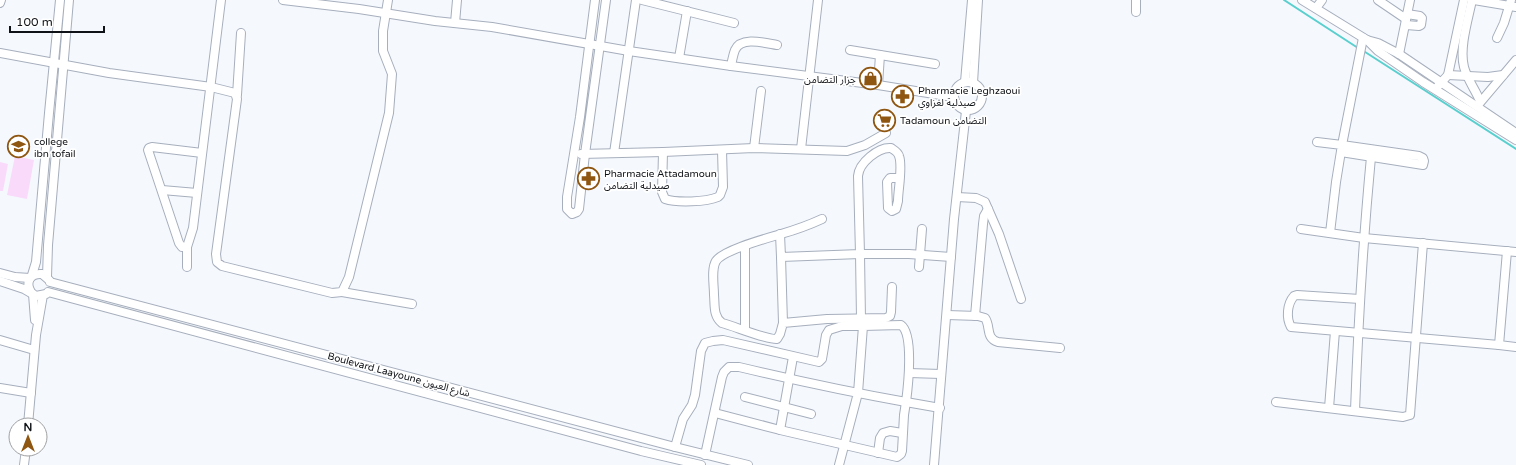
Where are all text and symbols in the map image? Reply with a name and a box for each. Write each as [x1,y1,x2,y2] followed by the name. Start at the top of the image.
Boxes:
[10,8,104,34] scale bar
[16,15,53,29] text: 100 m
[858,66,884,92] shop icon: جزار التضامن
[804,74,856,86] place label: جزار التضامن
[889,83,915,109] pharmacy icon: Pharmacie Leghzaoui صيدلية لغزاوي
[918,85,1020,110] place label: Pharmacie Leghzaoui صيدلية لغزاوي
[872,107,898,133] supermarket icon: Tadamoun التضامن
[900,115,987,127] place label: Tadamoun التضامن
[6,134,32,160] school or university icon: college ibn tofail
[34,136,76,160] place label: college ibn tofail
[575,166,601,192] pharmacy icon: Pharmacie Attadamoun صيدلية التضامن
[604,168,717,192] place label: Pharmacie Attadamoun صيدلية التضامن
[326,350,471,401] street label: Boulevard Laayoune شارع العيون
[8,417,48,457] north arrow
[24,421,32,434] text: N

